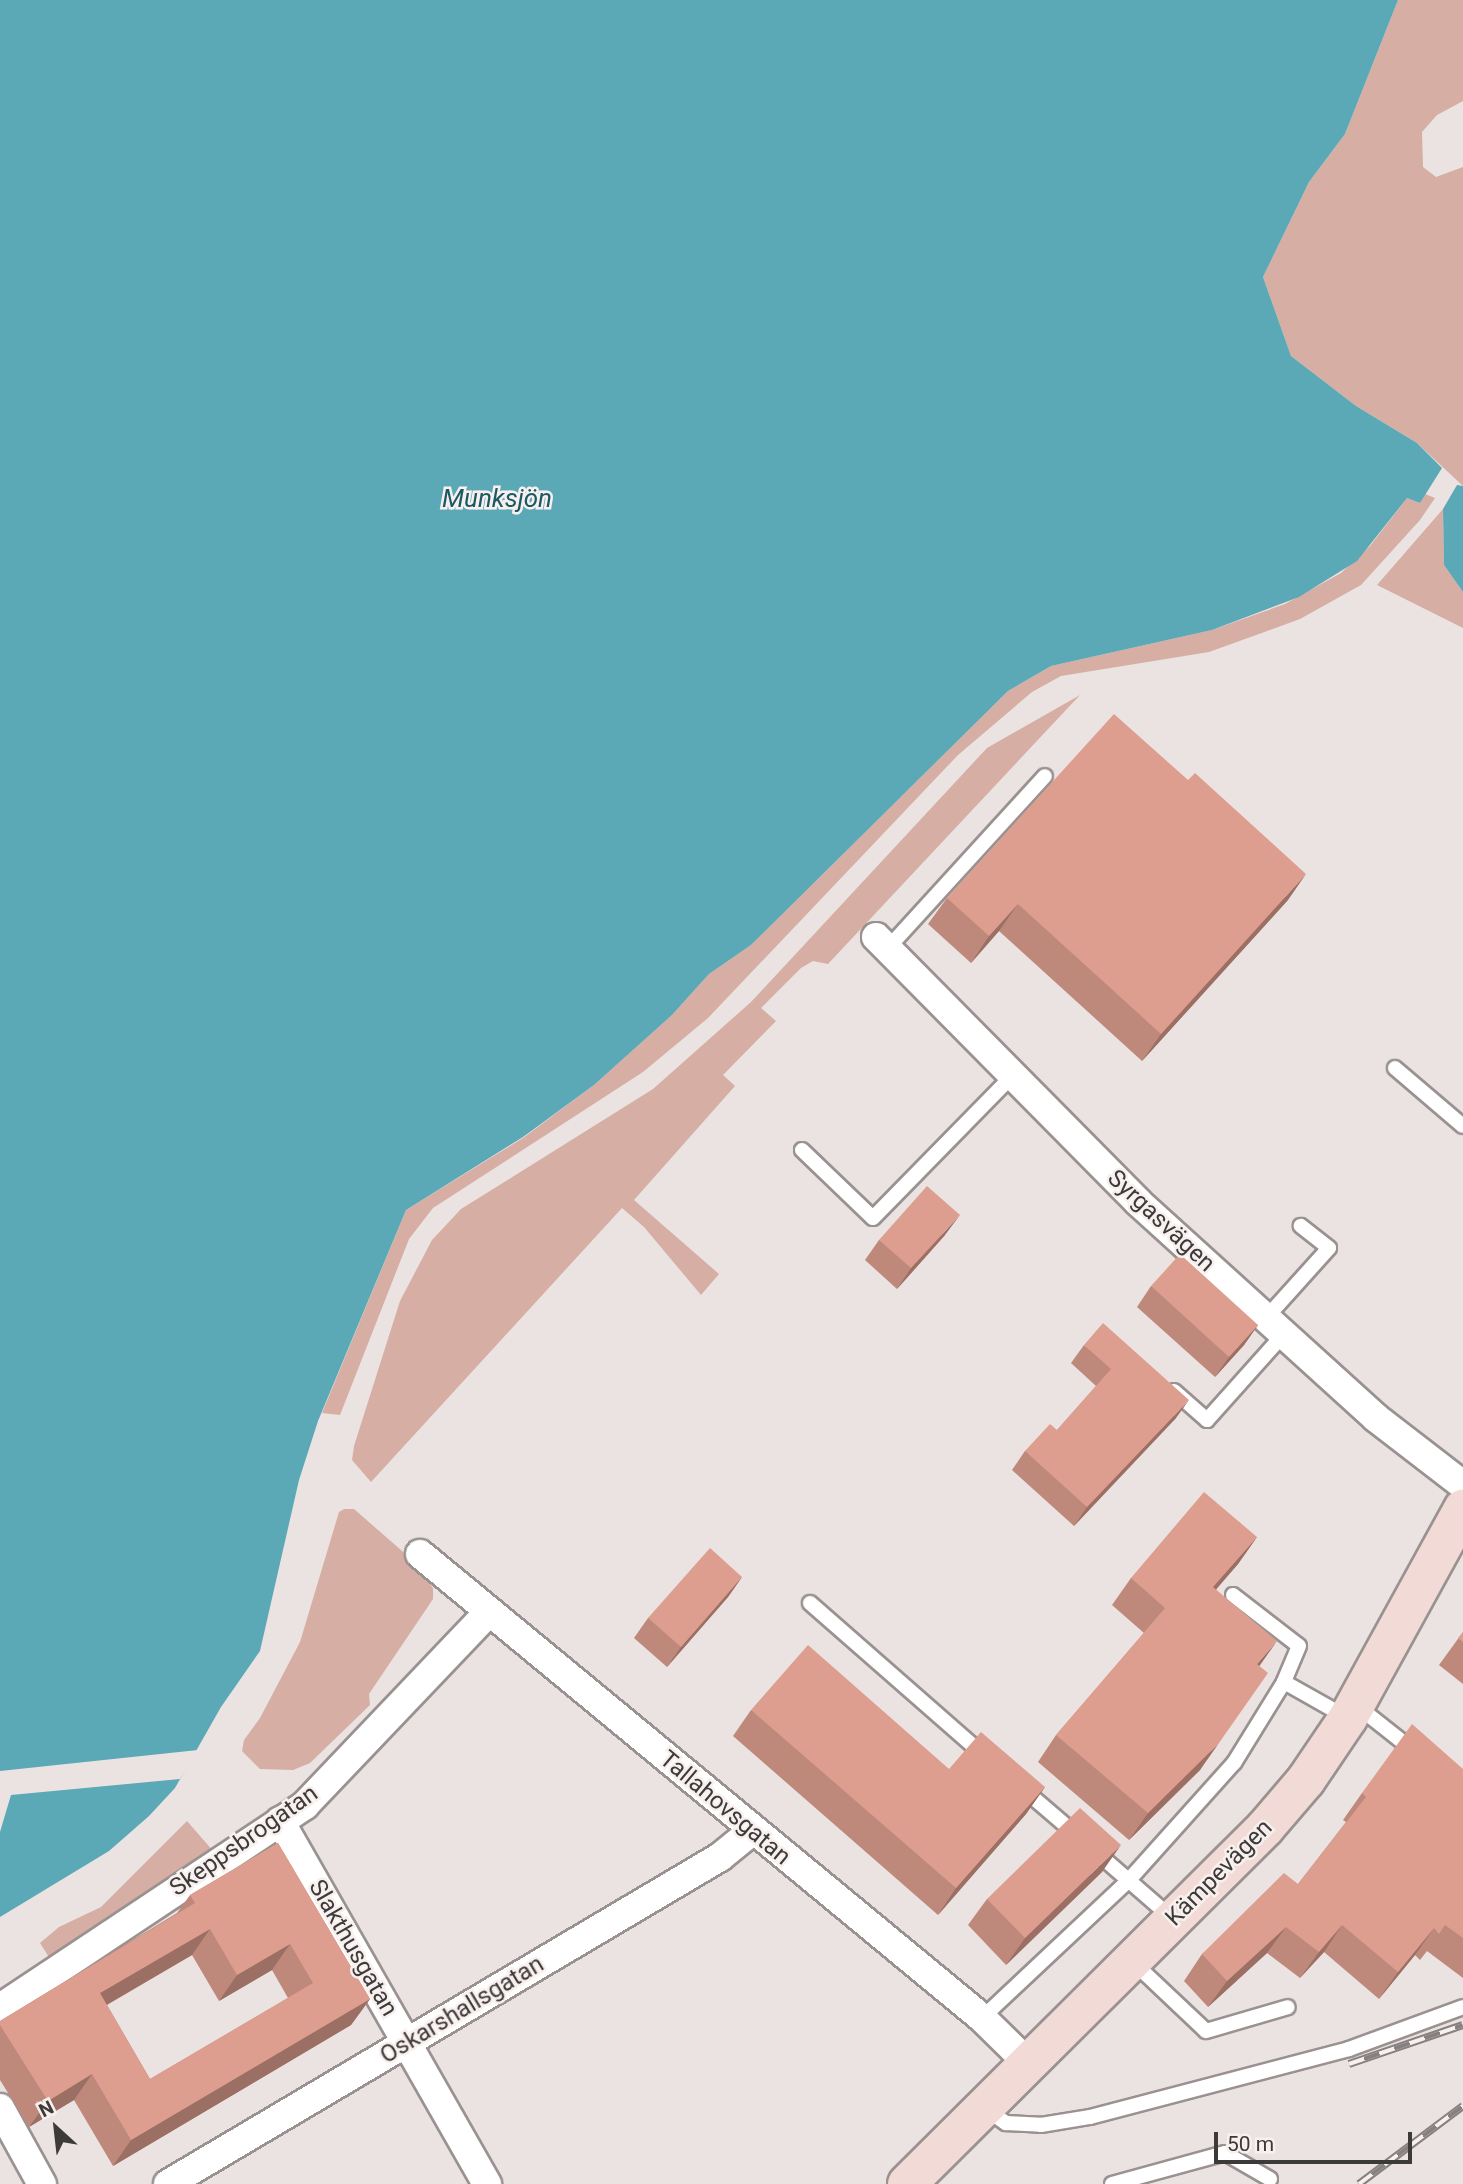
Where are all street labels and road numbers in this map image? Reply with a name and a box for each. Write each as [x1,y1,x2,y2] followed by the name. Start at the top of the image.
[1101,1164,1221,1278] street label: Syrgasvägen
[654,1745,796,1871] street label: Tallahovsgatan
[164,1779,324,1903] street label: Skeppsbrogatan
[1160,1814,1278,1932] street label: Kämpevägen
[302,1875,404,2021] street label: Slakthusgatan
[375,1950,549,2070] street label: Oskarshallsgatan

